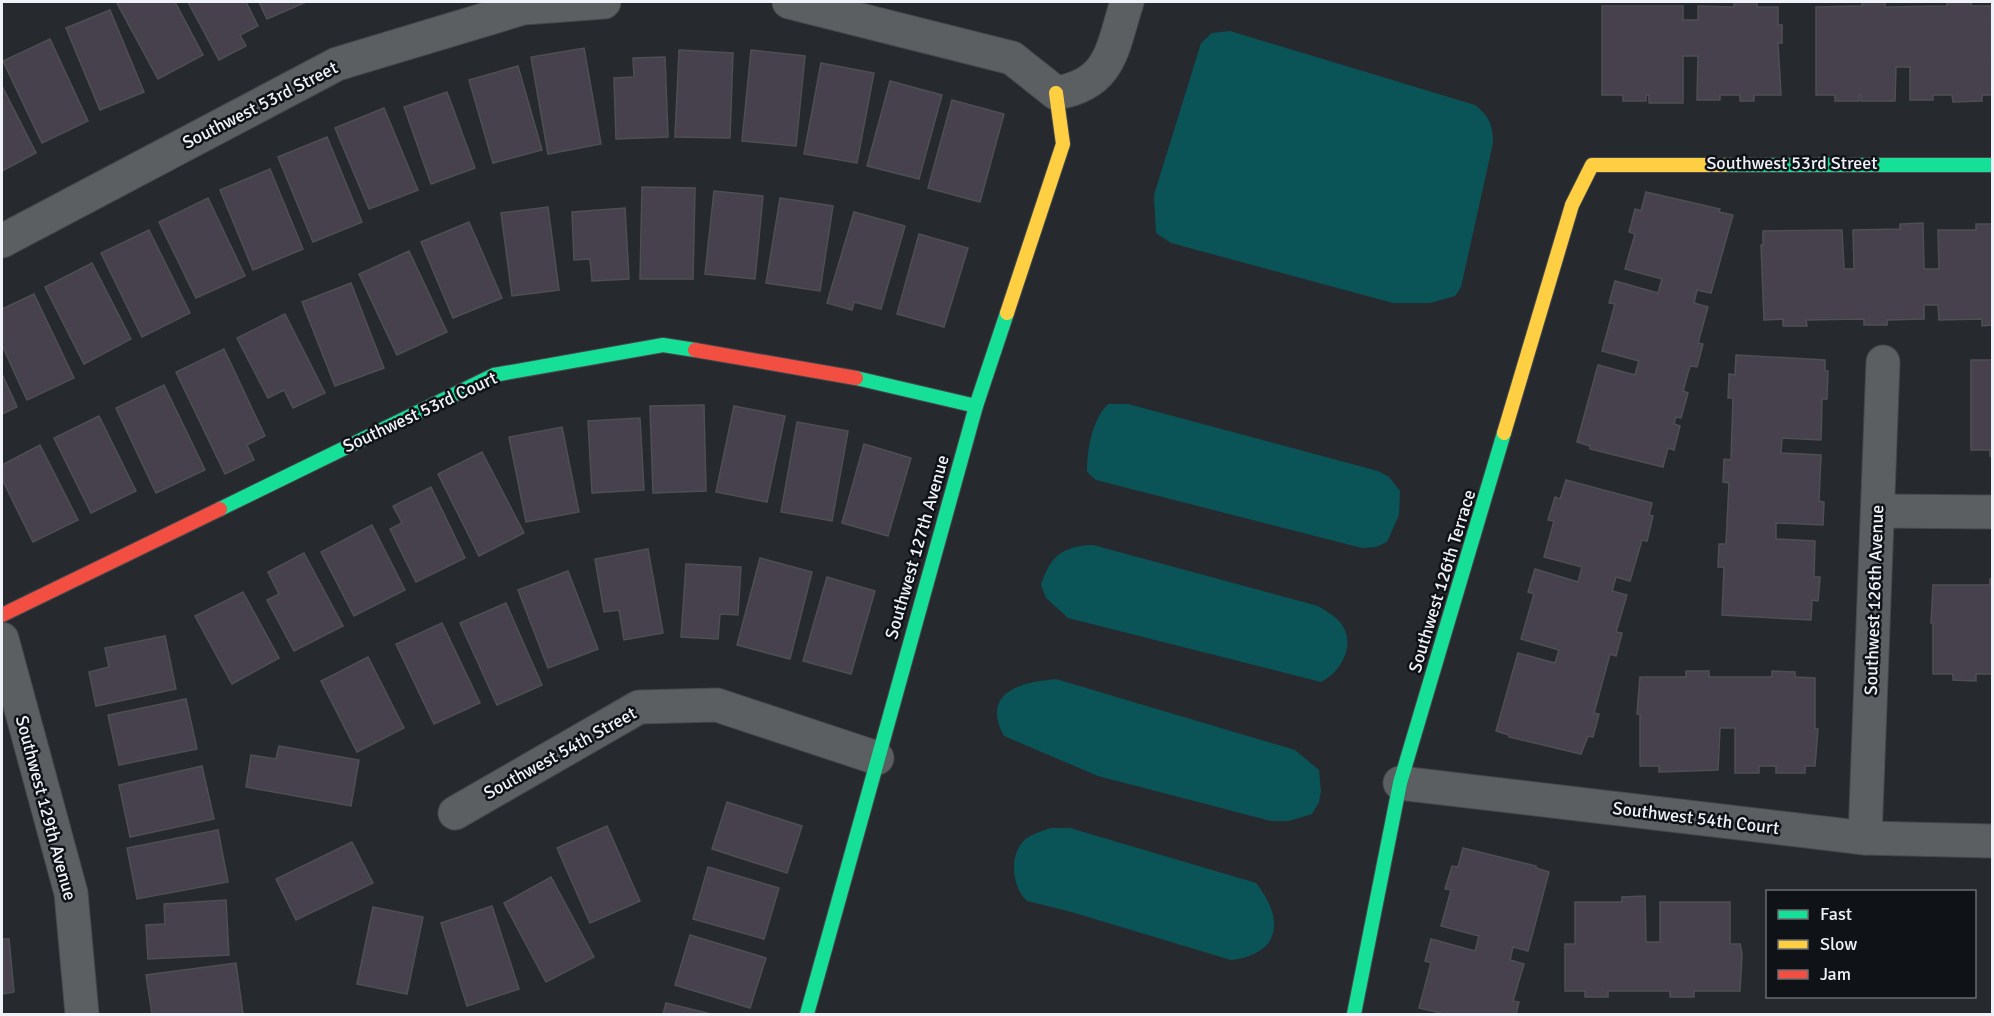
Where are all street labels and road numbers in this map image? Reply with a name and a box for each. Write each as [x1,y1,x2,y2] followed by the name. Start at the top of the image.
[179,56,341,154] street label: Southwest 53rd Street
[1706,152,1878,174] street label: Southwest 53rd Street
[339,367,501,457] street label: Southwest 53rd Court
[880,452,954,642] street label: Southwest 127th Avenue
[1404,487,1480,675] street label: Southwest 126th Terrace
[1860,504,1888,696] street label: Southwest 126th Avenue
[480,702,640,804] street label: Southwest 54th Street
[11,713,81,903] street label: Southwest 129th Avenue
[1611,797,1781,839] street label: Southwest 54th Court

